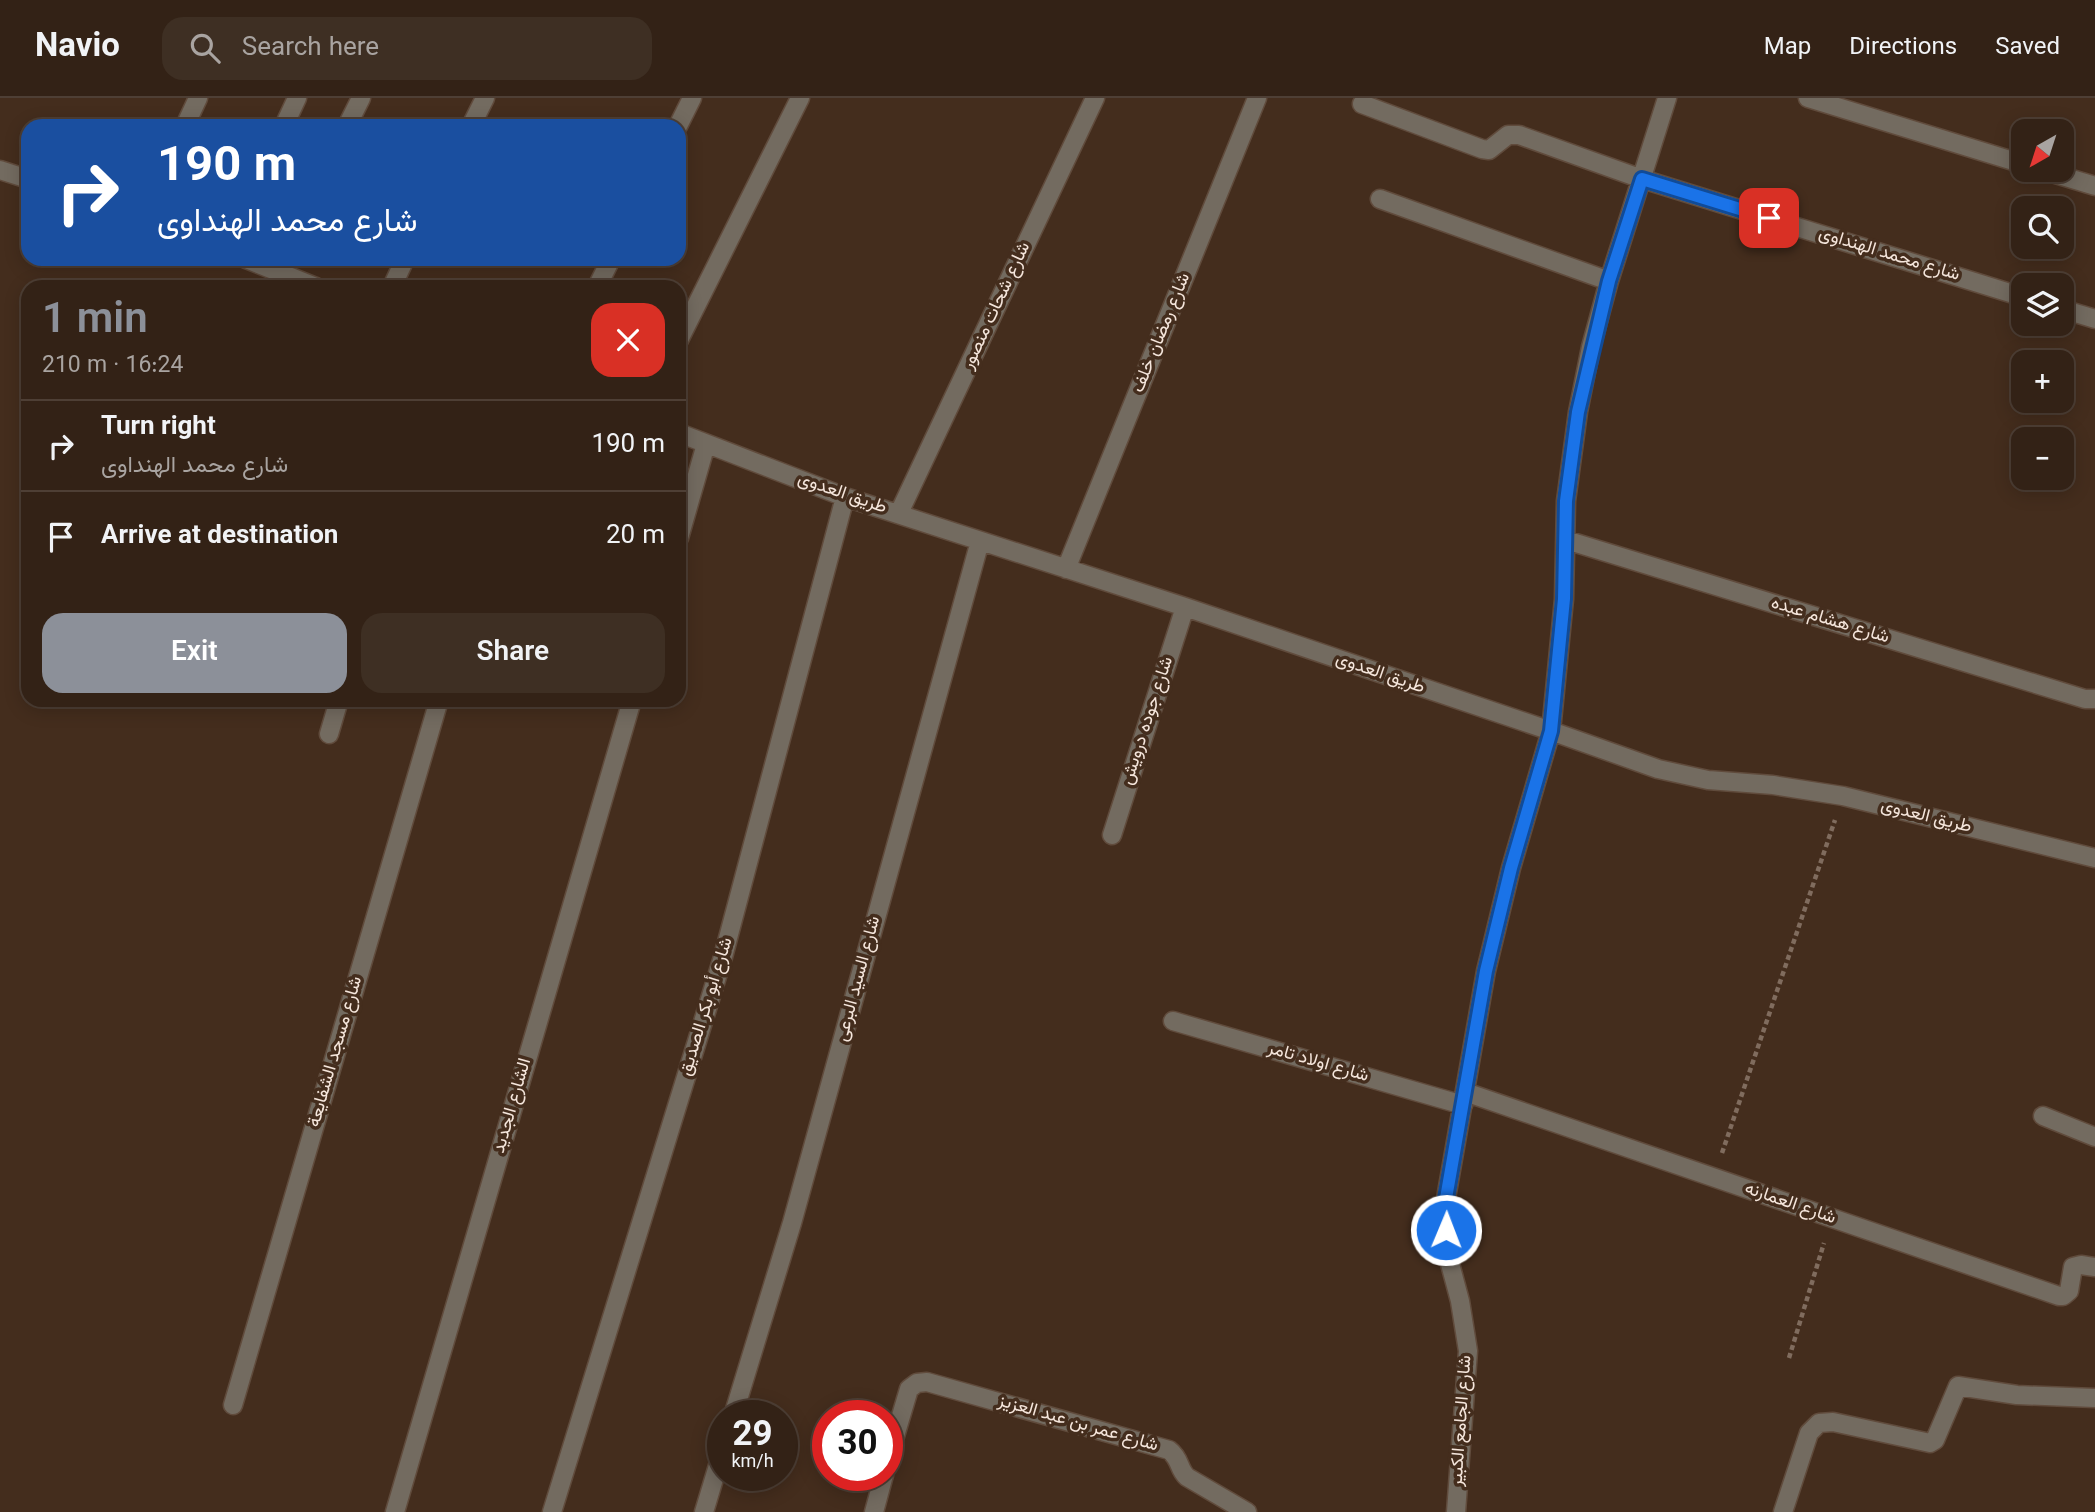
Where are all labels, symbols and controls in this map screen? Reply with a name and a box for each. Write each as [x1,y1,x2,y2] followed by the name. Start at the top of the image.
[162,17,652,80] search box
[35,22,120,74] text: Navio
[242,28,379,69] text: Search here
[186,29,224,67] icon: search
[1764,29,1811,67] text: Map
[1849,29,1957,67] text: Directions
[1995,29,2060,67] text: Saved
[2011,119,2074,182] north arrow
[2011,119,2074,490] map controls
[157,130,296,206] text: 190 m
[42,147,133,238] icon: right
[1739,188,1799,248] pin
[2011,196,2074,259] button: search
[157,198,417,248] text: شارع محمد الهنداوى
[1750,199,1788,237] icon: arrive
[1815,220,1963,290] street label: شارع محمد الهنداوى
[955,238,1039,375] street label: شارع شحات منصور
[1125,269,1199,397] street label: شارع رمضان خلف
[2011,273,2074,336] button: layers
[42,289,148,355] text: 1 min
[591,303,665,377] button: close
[42,348,183,384] text: 210 m · 16:24
[2011,350,2074,413] button: +
[101,407,216,448] text: Turn right
[591,425,665,466] text: 190 m
[42,427,80,465] icon: right
[2011,427,2074,490] button: −
[101,448,288,484] text: شارع محمد الهنداوى
[794,466,890,522] street label: طريق العدوى
[101,516,338,557] text: Arrive at destination
[606,516,665,557] text: 20 m
[42,518,80,556] icon: arrive
[1767,590,1893,652] street label: شارع هشام عبده
[42,613,347,693] button: Exit
[361,613,665,693] button: Share
[1332,646,1428,702] street label: طريق العدوى
[1114,653,1182,789] street label: شارع جوده درويش
[1878,792,1974,842] street label: طريق العدوى
[829,913,889,1045] street label: شارع السيد البرعى
[673,934,741,1080] street label: شارع أبو بكر الصديق
[301,973,371,1131] street label: شارع مسجد الشفايعة
[1263,1035,1372,1091] street label: شارع اولاد تامر
[486,1055,540,1157] street label: الشارع الجديد
[1740,1175,1840,1233] street label: شارع العمارنه
[1409,1193,1483,1267] position arrow
[1443,1354,1481,1489] street label: شارع الجامع الكبير
[994,1387,1161,1460] street label: شارع عمر بن عبد العزيز
[812,1400,903,1491] speed limit sign: 30
[732,1409,773,1464] text: 29
[731,1449,774,1477] text: km/h

